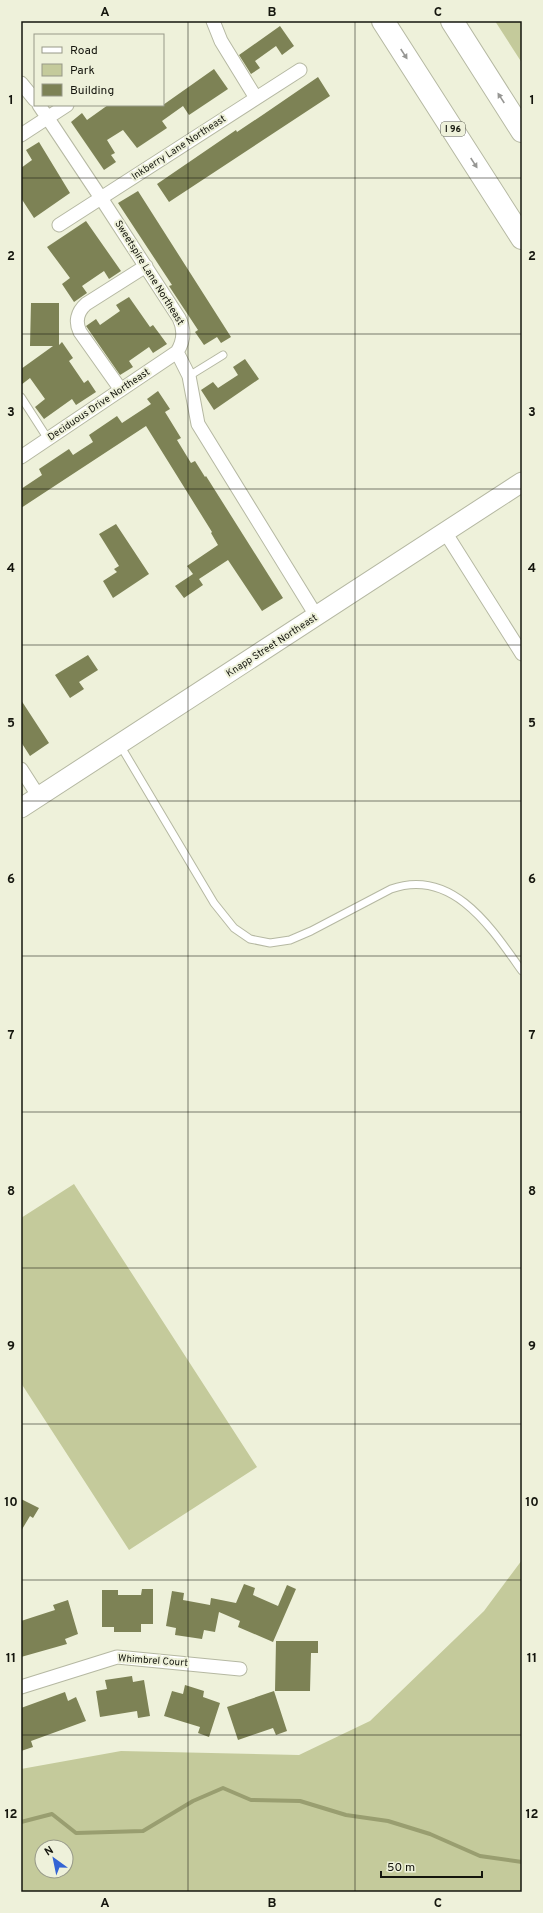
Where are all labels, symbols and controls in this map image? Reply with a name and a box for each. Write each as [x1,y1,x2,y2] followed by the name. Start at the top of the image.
[100,5,110,21] text: A
[268,5,277,21] text: B
[434,5,442,21] text: C
[34,34,164,106] legend
[70,43,98,59] text: Road
[401,48,408,60] one-way arrow
[70,63,95,79] text: Park
[70,83,114,99] text: Building
[8,93,14,109] text: 1
[497,93,505,103] one-way arrow
[529,93,535,109] text: 1
[129,112,229,183] street label: Inkberry Lane Northeast
[441,122,465,136] road number: I 96
[471,158,478,169] one-way arrow
[111,218,187,328] street label: Sweetspire Lane Northeast
[7,249,15,265] text: 2
[528,249,536,265] text: 2
[45,366,153,444] street label: Deciduous Drive Northeast
[7,405,15,421] text: 3
[528,405,536,421] text: 3
[7,561,15,577] text: 4
[528,561,536,577] text: 4
[224,612,320,680] street label: Knapp Street Northeast
[7,716,15,732] text: 5
[528,716,536,732] text: 5
[7,872,15,888] text: 6
[528,872,536,888] text: 6
[8,1028,15,1044] text: 7
[529,1028,536,1044] text: 7
[7,1184,15,1200] text: 8
[528,1184,536,1200] text: 8
[7,1339,15,1355] text: 9
[528,1339,536,1355] text: 9
[4,1495,18,1511] text: 10
[525,1495,539,1511] text: 10
[6,1651,16,1667] text: 11
[527,1651,537,1667] text: 11
[118,1652,189,1670] street label: Whimbrel Court
[4,1807,18,1823] text: 12
[525,1807,539,1823] text: 12
[34,1839,74,1879] north arrow
[42,1843,56,1859] text: N
[381,1853,482,1879] scale bar
[387,1860,415,1876] text: 50 m
[100,1896,110,1912] text: A
[268,1896,277,1912] text: B
[434,1896,442,1912] text: C

